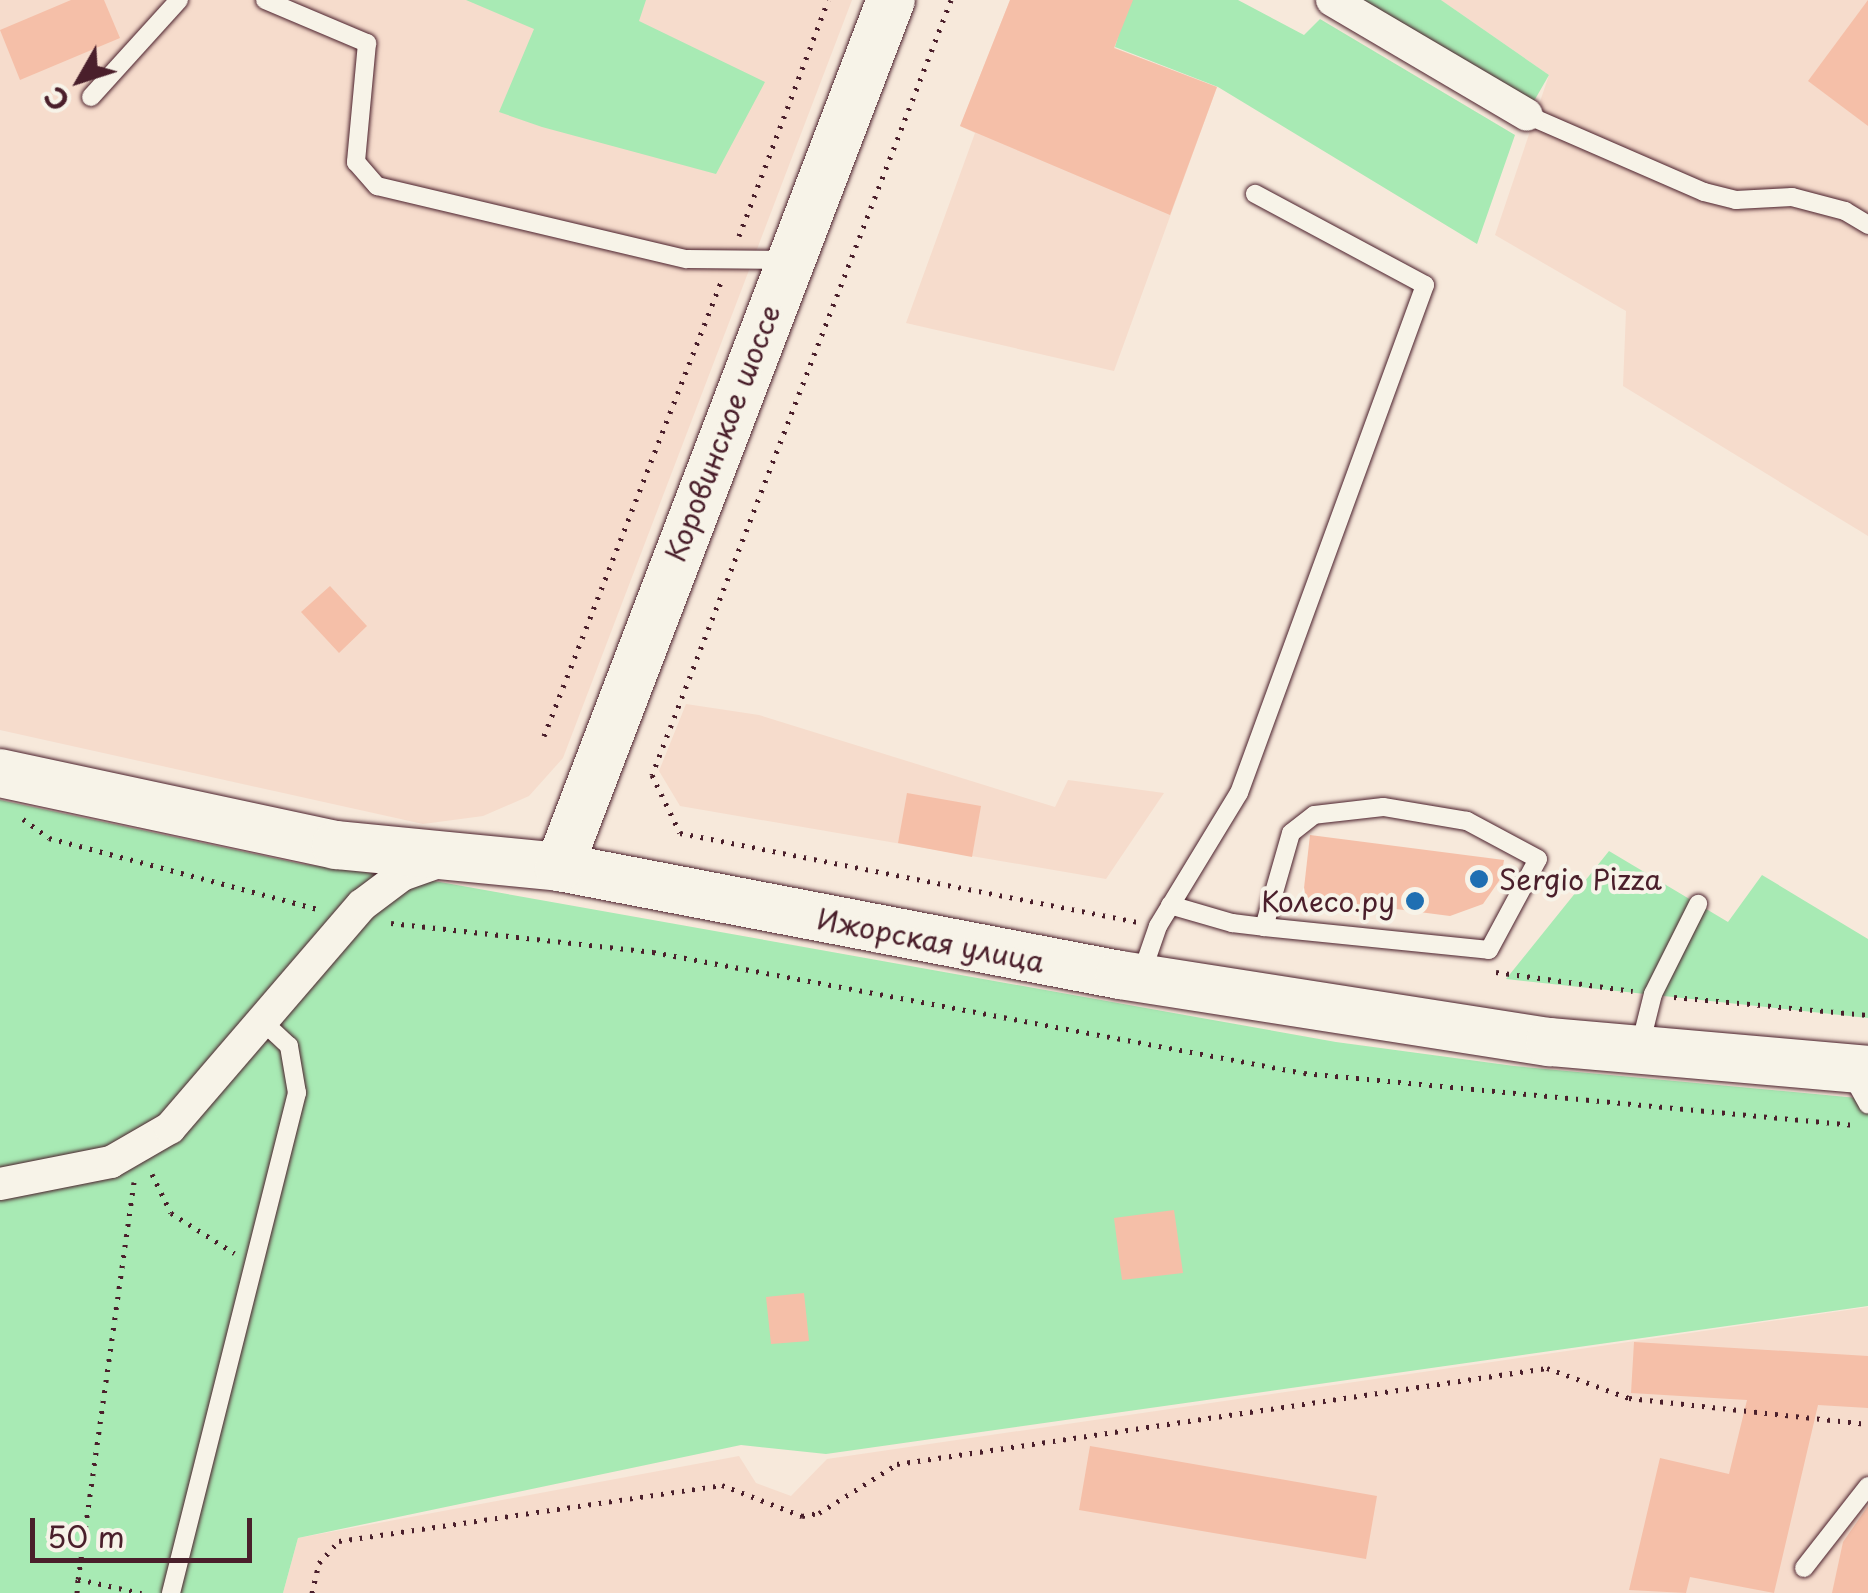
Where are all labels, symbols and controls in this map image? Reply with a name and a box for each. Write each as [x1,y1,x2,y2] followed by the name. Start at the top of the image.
[30,30,130,130] north arrow
[33,77,80,121] text: С
[658,300,786,566] street label: Коровинское шоссе
[1499,862,1662,896] place label: Sergio Pizza
[1468,868,1490,890] marker: Sergio Pizza
[1261,884,1395,918] place label: Колесо.ру
[1404,890,1426,912] marker: Колесо.ру
[814,901,1048,979] street label: Ижорская улица
[35,1498,258,1560] scale bar
[47,1513,125,1558] text: 50 m

